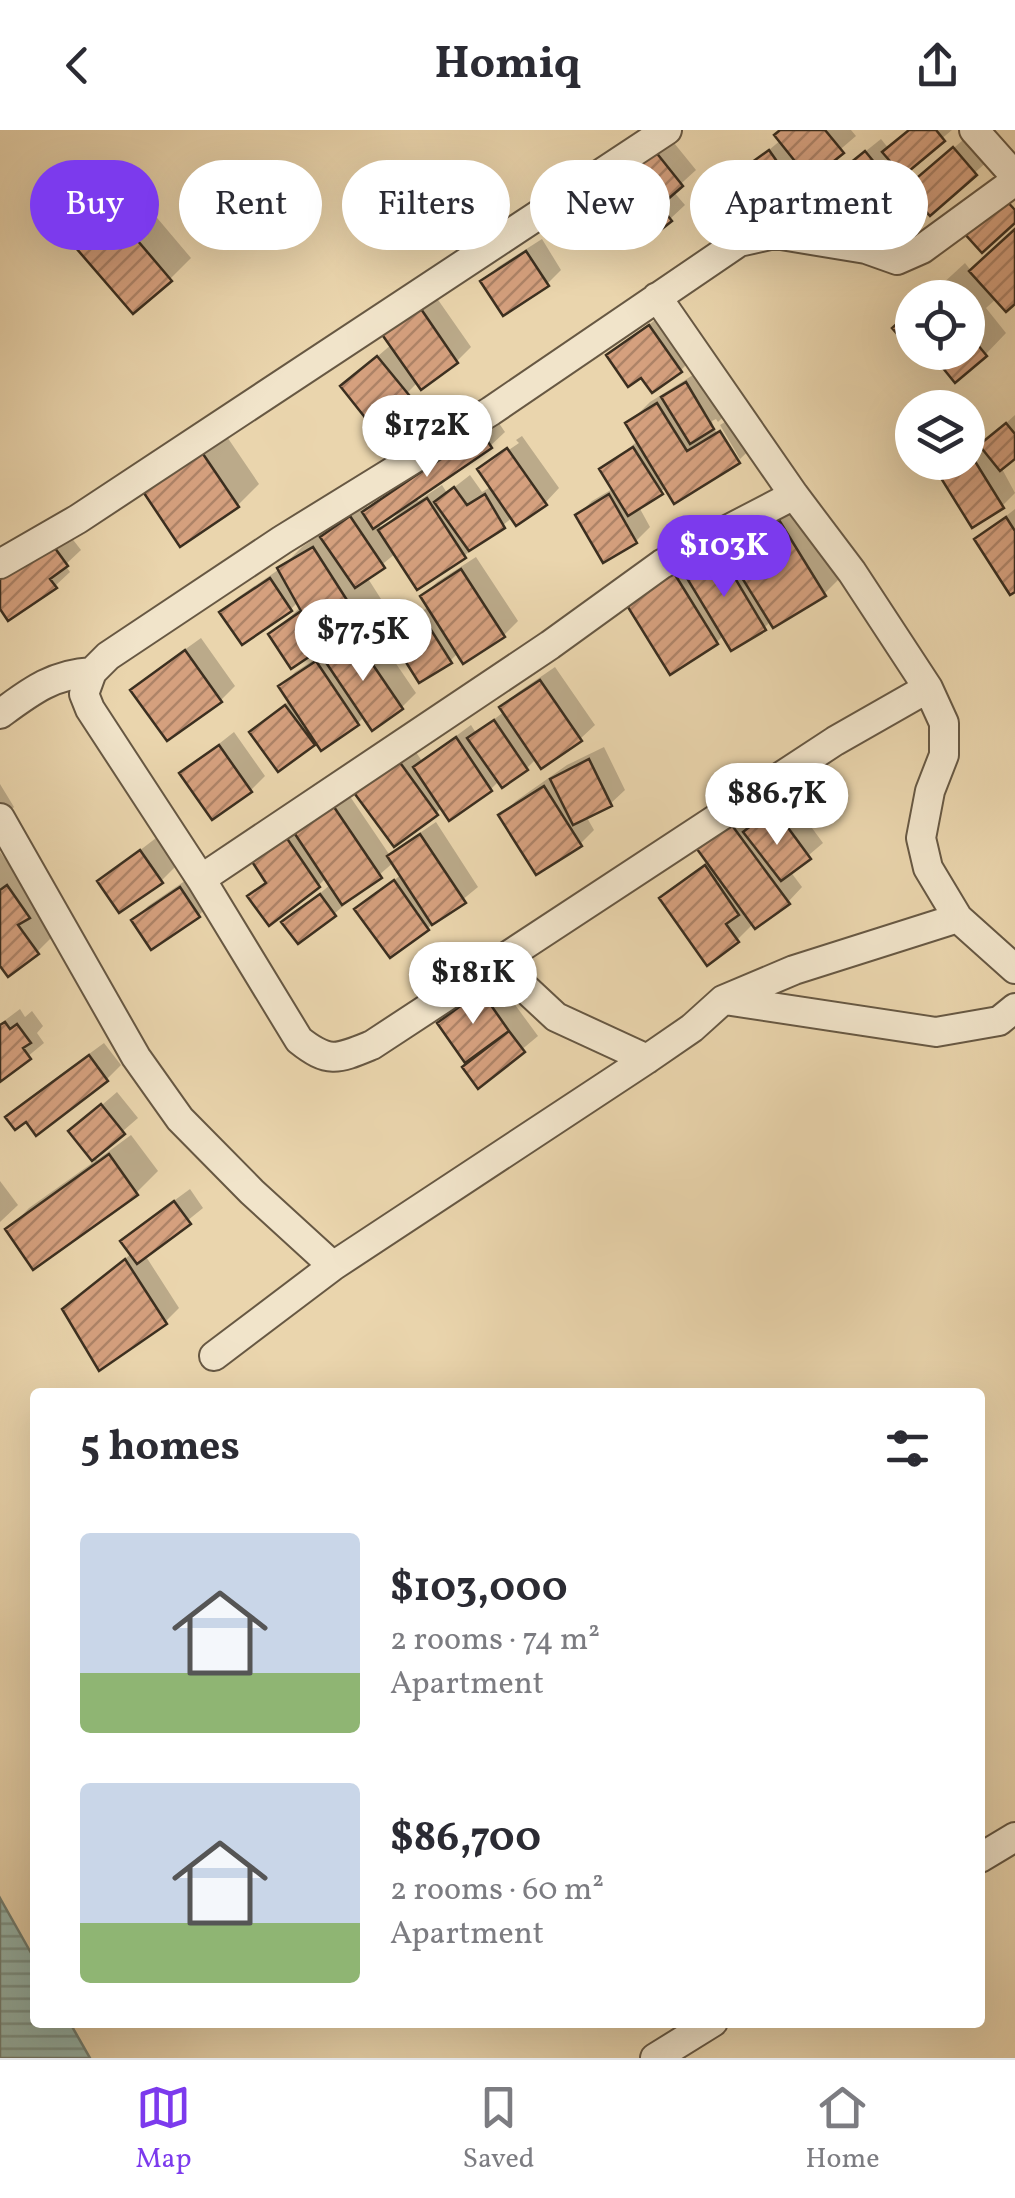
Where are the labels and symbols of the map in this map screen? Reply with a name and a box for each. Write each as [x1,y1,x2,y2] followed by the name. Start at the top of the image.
[357,395,497,480] pin: $172K
[654,515,794,600] pin: $103K
[282,599,444,684] pin: $77.5K
[696,763,858,848] pin: $86.7K
[403,942,543,1027] pin: $181K

